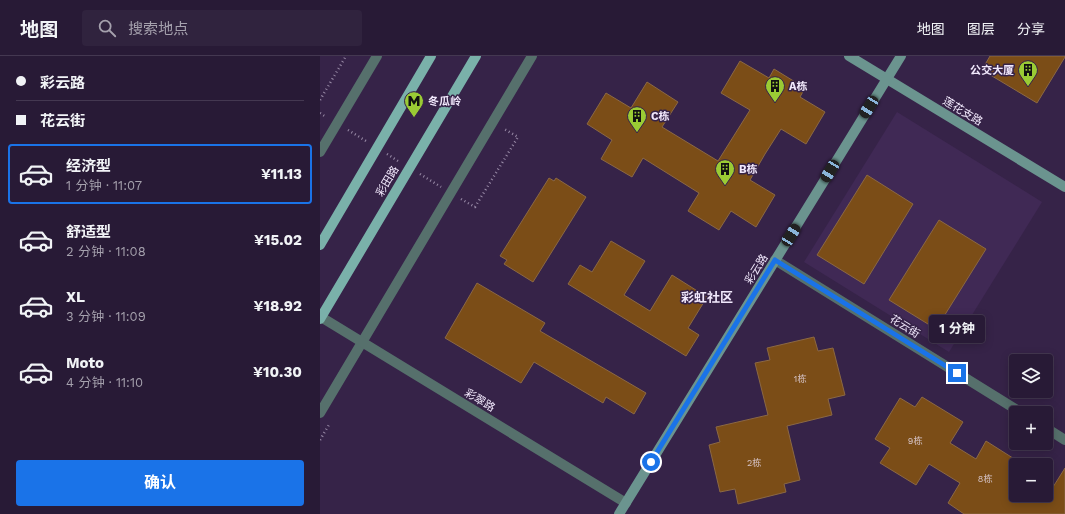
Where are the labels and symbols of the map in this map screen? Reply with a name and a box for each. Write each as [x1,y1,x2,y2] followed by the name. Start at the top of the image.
[1017,59,1039,87] building icon: 公交大厦
[970,64,1014,77] place label: 公交大厦
[764,75,786,103] building icon: A栋
[789,80,807,93] place label: A栋
[403,90,425,118] metro station icon: 冬瓜岭
[858,94,880,120] car
[428,95,462,108] place label: 冬瓜岭
[941,95,985,128] street label: 莲花支路
[626,105,648,133] building icon: C栋
[651,110,670,123] place label: C栋
[714,158,736,186] building icon: B栋
[819,158,841,184] car
[739,163,758,176] place label: B栋
[373,164,401,199] street label: 彩田路
[780,222,802,248] car
[742,252,771,287] street label: 彩云路
[681,290,733,305] district label: 彩虹社区
[887,312,922,341] street label: 花云街
[929,315,985,343] callout: 1 分钟
[948,364,966,382] route end
[794,373,806,384] house number: 1栋
[462,386,497,414] street label: 彩翠路
[908,435,922,446] house number: 9栋
[642,453,660,471] route start
[747,457,761,468] house number: 2栋
[978,473,992,484] house number: 8栋

